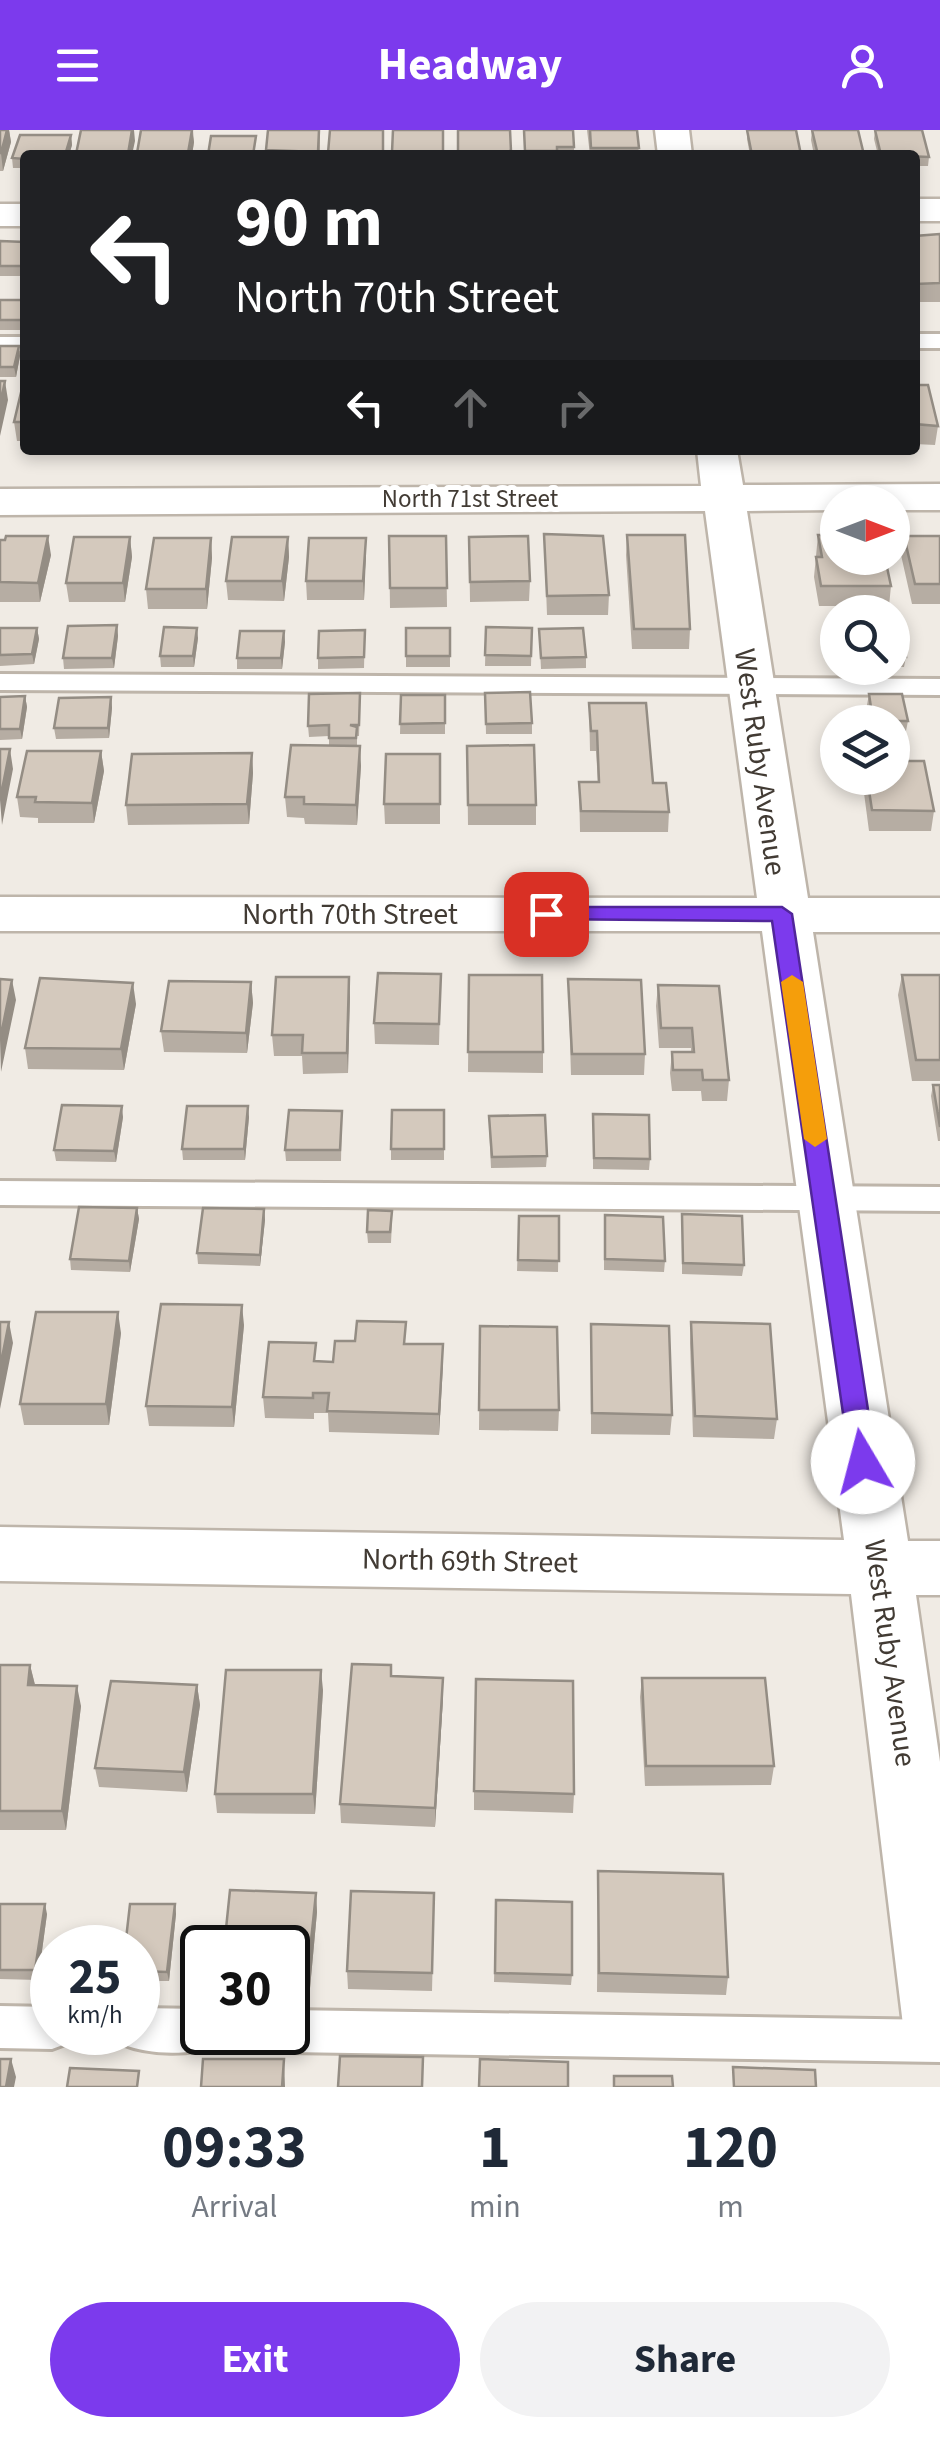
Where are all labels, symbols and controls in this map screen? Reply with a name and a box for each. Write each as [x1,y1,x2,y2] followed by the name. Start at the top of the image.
[378,33,562,97] text: Headway
[50,38,105,93] icon: menu
[835,38,890,93] icon: person
[235,173,383,273] text: 90 m
[70,190,200,320] icon: left
[235,266,559,330] text: North 70th Street
[338,380,393,435] icon: left
[443,380,498,435] icon: ahead
[548,380,603,435] icon: right
[382,481,559,517] street label: North 71st Street
[820,485,910,575] north arrow
[820,485,910,795] map controls
[820,595,910,685] button: search
[723,646,797,878] street label: West Ruby Avenue
[820,705,910,795] button: layers
[504,872,589,957] pin
[519,887,574,942] icon: arrive
[242,893,458,936] street label: North 70th Street
[811,1410,915,1514] position arrow
[853,1537,927,1769] street label: West Ruby Avenue
[362,1538,578,1584] street label: North 69th Street
[180,1925,310,2055] speed limit sign: 30
[69,1942,121,2013] text: 25
[67,1997,123,2033] text: km/h
[162,2106,307,2191] text: 09:33
[479,2106,511,2191] text: 1
[683,2106,778,2191] text: 120
[191,2184,277,2230] text: Arrival
[469,2184,521,2230] text: min
[717,2184,744,2230] text: m
[50,2302,460,2417] button: Exit
[480,2302,890,2417] button: Share

